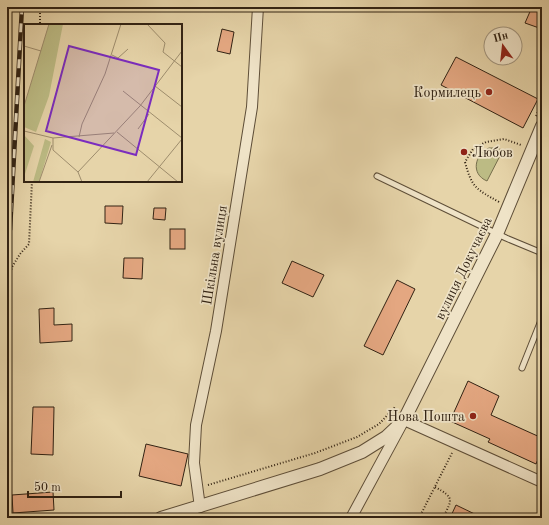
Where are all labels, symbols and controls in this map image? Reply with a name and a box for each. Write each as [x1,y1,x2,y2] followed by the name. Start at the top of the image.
[24,24,182,182] inset map
[483,26,523,66] north arrow
[492,31,510,45] text: Пн
[413,86,481,100] place label: Кормилець
[484,87,494,97] marker: Кормилець
[472,146,513,160] place label: Любов
[459,147,469,157] marker: Любов
[200,204,230,306] street label: Шкільна вулиця
[433,215,495,322] street label: вулиця Докучаєва
[387,410,465,424] place label: Нова Пошта
[468,411,478,421] marker: Нова Пошта
[28,473,121,499] scale bar
[34,481,61,494] text: 50 m

